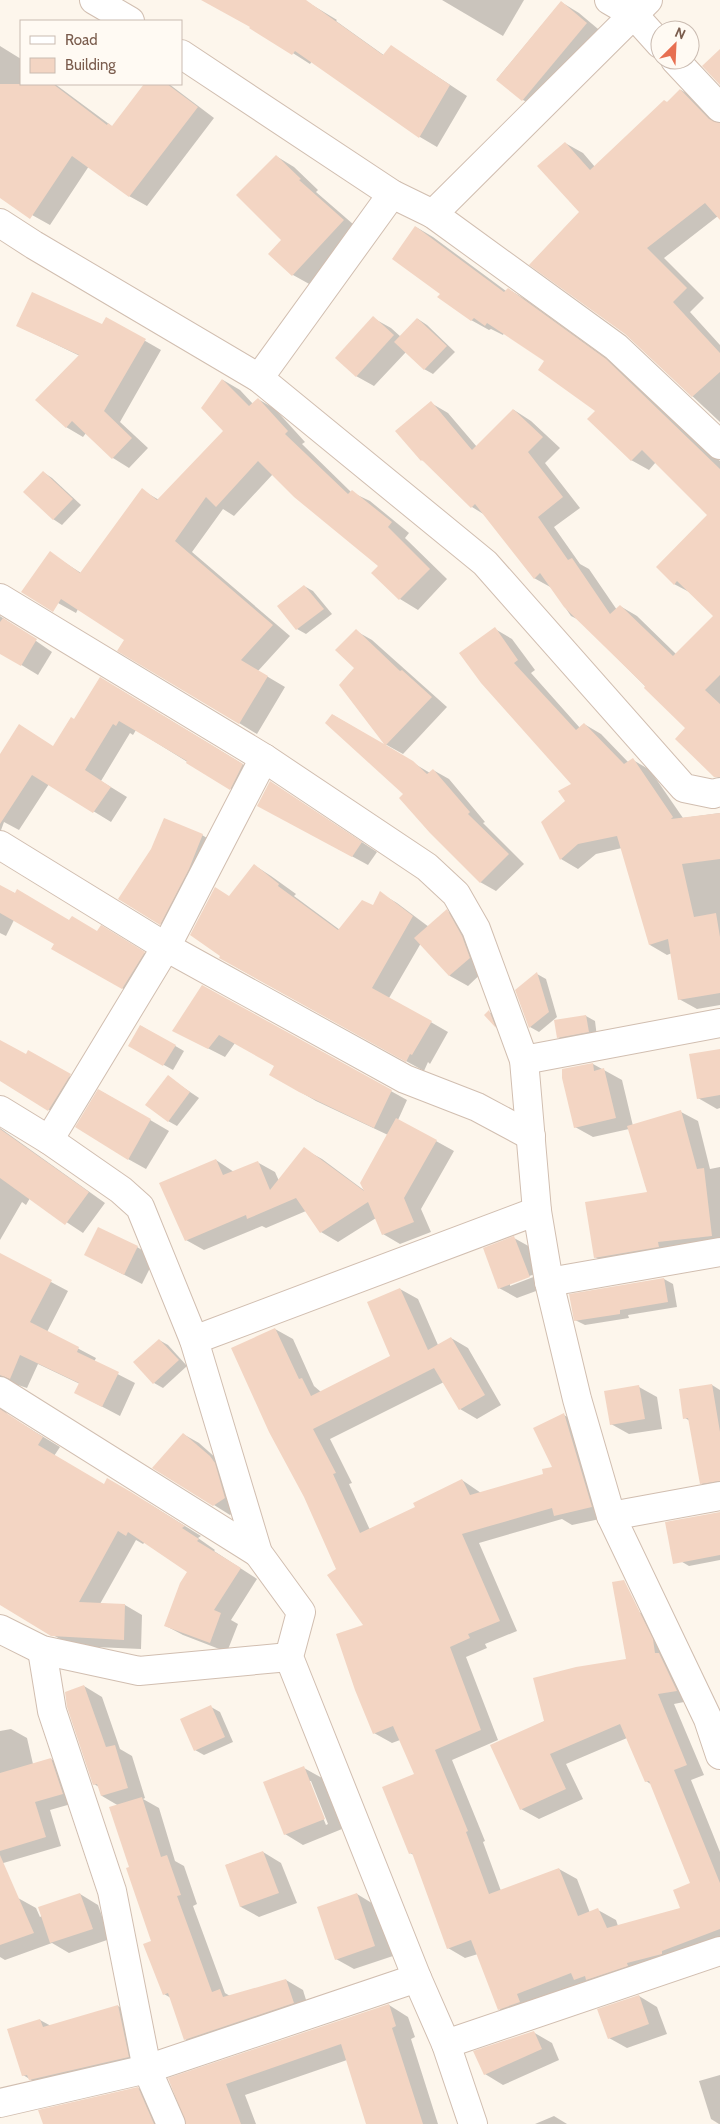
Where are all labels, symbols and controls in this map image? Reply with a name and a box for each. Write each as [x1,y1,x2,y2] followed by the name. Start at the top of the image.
[20,20,182,85] legend
[650,20,700,70] north arrow
[672,23,688,43] text: N
[65,31,98,49] text: Road
[65,56,116,74] text: Building

